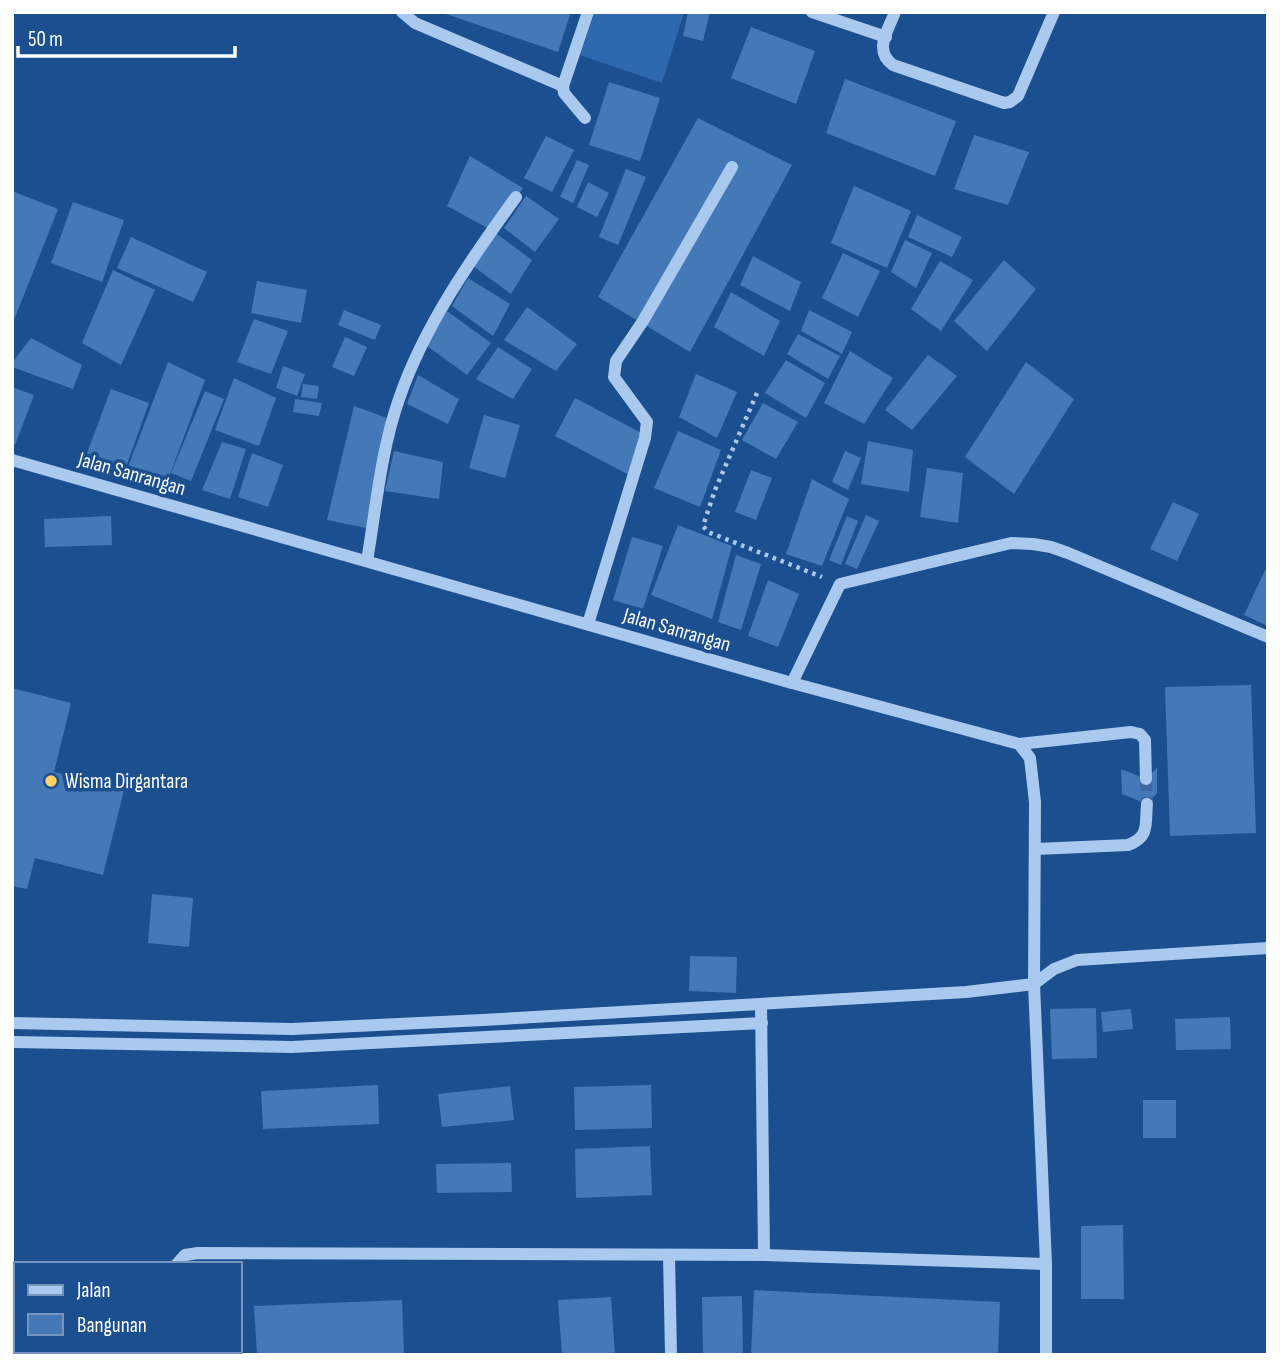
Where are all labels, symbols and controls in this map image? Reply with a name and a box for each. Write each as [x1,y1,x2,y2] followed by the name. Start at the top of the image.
[18,14,234,58] scale bar
[28,27,63,52] text: 50 m
[74,446,189,501] street label: Jalan Sanrangan
[619,602,734,657] street label: Jalan Sanrangan
[65,769,188,794] place label: Wisma Dirgantara
[43,773,59,789] marker: Wisma Dirgantara
[14,1262,242,1353] legend
[76,1278,110,1303] text: Jalan
[77,1313,147,1338] text: Bangunan

